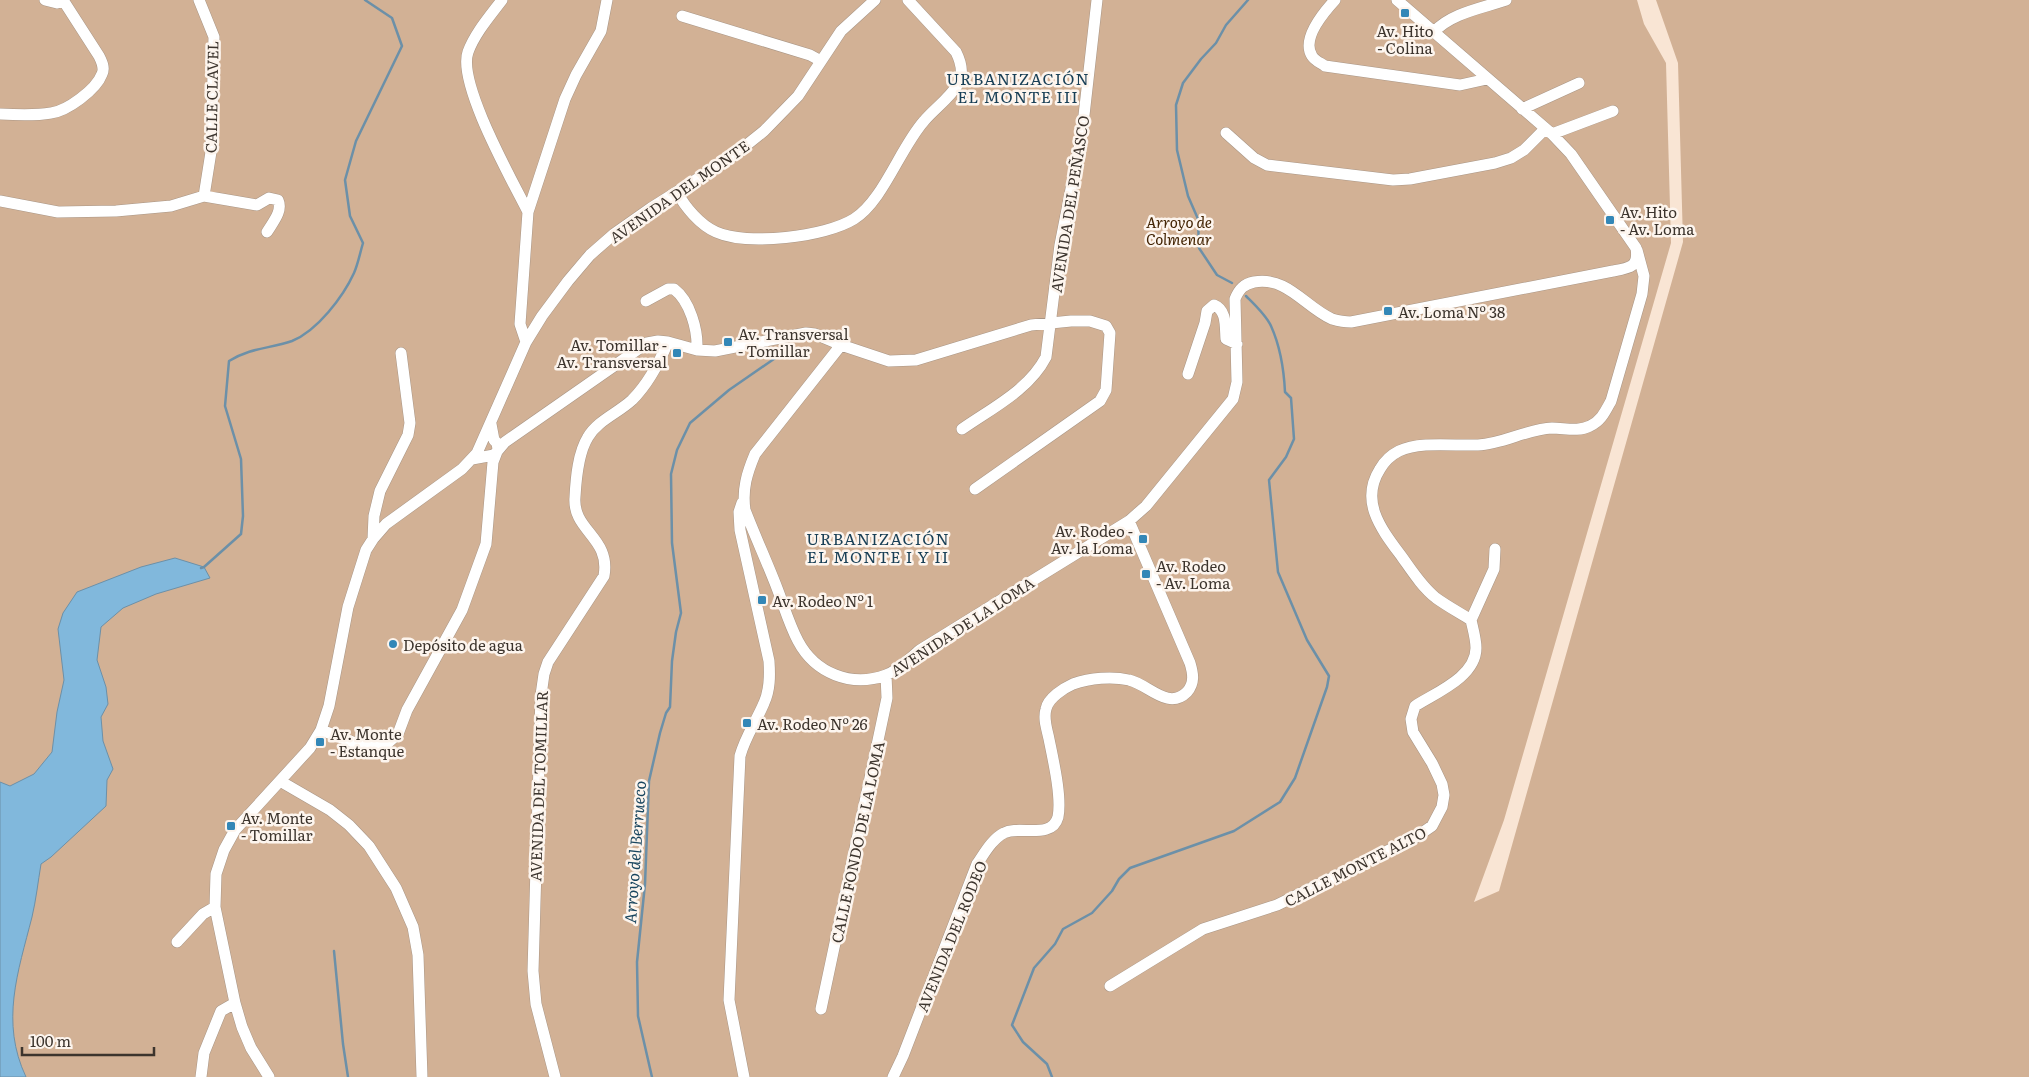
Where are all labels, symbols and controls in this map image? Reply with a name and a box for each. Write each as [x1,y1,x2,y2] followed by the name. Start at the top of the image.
[1399,7,1411,19] marker: Av. Hito - Colina
[1376,19,1434,59] place label: Av. Hito - Colina
[199,41,223,153] street label: CALLE CLAVEL
[946,66,1090,108] district label: URBANIZACIÓN EL MONTE III
[1044,114,1094,294] street label: AVENIDA DEL PEÑASCO
[604,134,754,248] street label: AVENIDA DEL MONTE
[1620,200,1695,240] place label: Av. Hito - Av. Loma
[1146,210,1212,250] park label: Arroyo de Colmenar
[1604,214,1616,226] marker: Av. Hito - Av. Loma
[1398,300,1505,323] place label: Av. Loma Nº 38
[1382,305,1394,317] marker: Av. Loma Nº 38
[738,322,848,362] place label: Av. Transversal - Tomillar
[557,333,667,373] place label: Av. Tomillar - Av. Transversal
[722,336,734,348] marker: Av. Transversal - Tomillar
[671,347,683,359] marker: Av. Tomillar - Av. Transversal
[1051,519,1134,559] place label: Av. Rodeo - Av. la Loma
[806,526,950,568] district label: URBANIZACIÓN EL MONTE I Y II
[1137,533,1149,545] marker: Av. Rodeo - Av. la Loma
[1156,554,1231,594] place label: Av. Rodeo - Av. Loma
[1140,568,1152,580] marker: Av. Rodeo - Av. Loma
[885,571,1039,681] street label: AVENIDA DE LA LOMA
[772,589,873,612] place label: Av. Rodeo Nº 1
[756,594,768,606] marker: Av. Rodeo Nº 1
[403,633,524,656] place label: Depósito de agua
[387,638,399,650] marker: Depósito de agua
[523,690,553,882] street label: AVENIDA DEL TOMILLAR
[757,712,868,735] place label: Av. Rodeo Nº 26
[741,717,753,729] marker: Av. Rodeo Nº 26
[330,722,405,762] place label: Av. Monte - Estanque
[314,736,326,748] marker: Av. Monte - Estanque
[824,739,890,945] street label: CALLE FONDO DE LA LOMA
[617,780,651,924] water label: Arroyo del Berrueco
[241,806,313,846] place label: Av. Monte - Tomillar
[225,820,237,832] marker: Av. Monte - Tomillar
[1280,820,1430,912] street label: CALLE MONTE ALTO
[910,857,992,1015] street label: AVENIDA DEL RODEO
[22,1024,155,1056] scale bar
[30,1029,71,1052] text: 100 m

